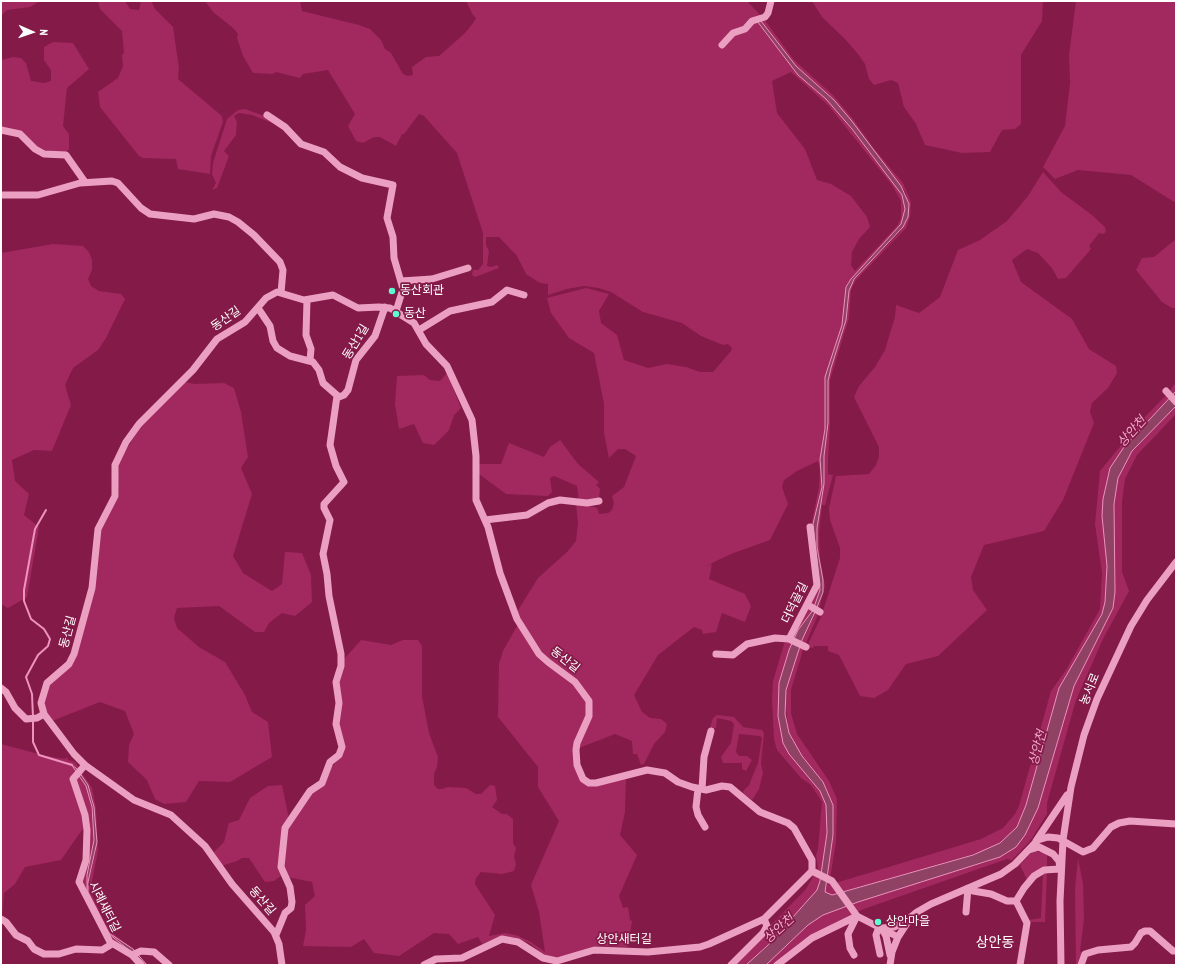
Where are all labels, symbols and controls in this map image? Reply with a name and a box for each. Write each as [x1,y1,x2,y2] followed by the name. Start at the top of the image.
[12,12,52,52] north arrow
[37,29,51,36] text: N
[400,284,444,298] place label: 동산회관
[387,286,397,296] marker: 동산회관
[208,304,244,334] street label: 동산길
[404,307,426,321] place label: 동산
[391,309,401,319] marker: 동산
[340,322,372,362] street label: 동산1길
[1114,413,1150,451] water label: 상안천
[779,580,811,626] street label: 더덕골길
[57,614,79,650] street label: 동산길
[548,644,582,676] street label: 동산길
[1077,671,1103,707] street label: 농서로
[1026,729,1050,767] water label: 상안천
[85,879,123,935] street label: 시례새터길
[246,884,278,918] street label: 동산길
[760,911,798,947] water label: 상안천
[886,915,930,929] place label: 상안마을
[873,917,883,927] marker: 상안마을
[596,933,652,947] street label: 상안새터길
[976,935,1014,951] district label: 상안동

